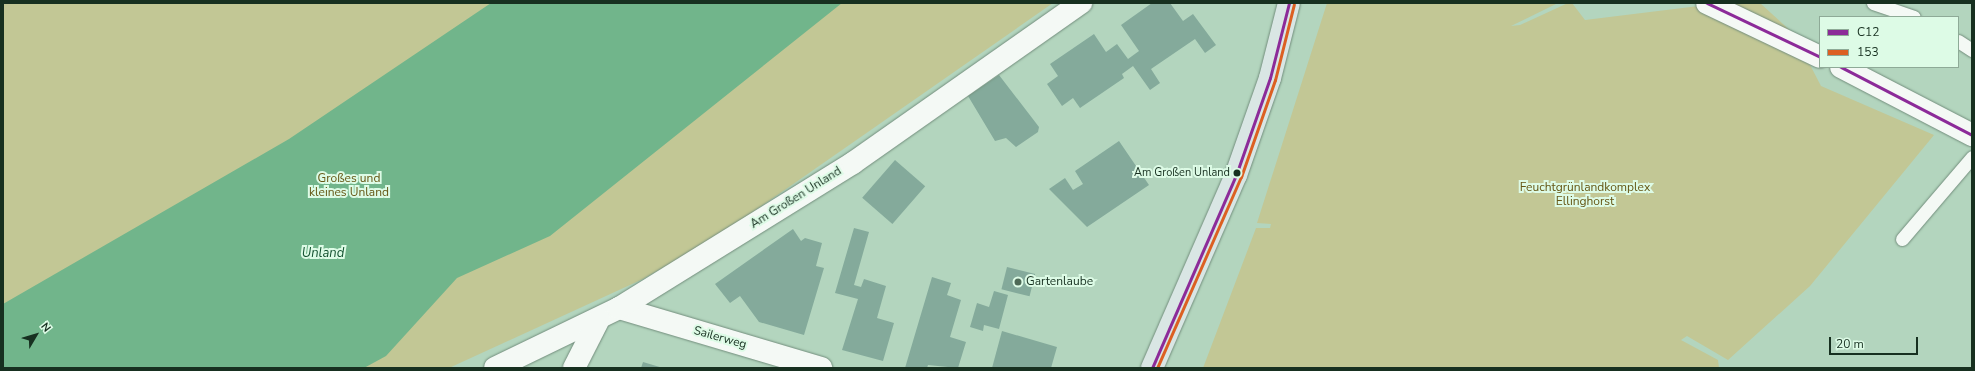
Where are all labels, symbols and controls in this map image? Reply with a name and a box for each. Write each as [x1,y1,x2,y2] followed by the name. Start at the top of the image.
[1819,16,1959,68] legend
[1857,24,1879,40] text: C12
[1857,44,1879,60] text: 153
[748,164,844,232] street label: Am Großen Unland
[1134,166,1230,180] place label: Am Großen Unland
[1232,168,1242,178] marker: Am Großen Unland
[309,172,389,200] park label: Großes und kleines Unland
[1520,181,1650,209] park label: Feuchtgrünlandkomplex Ellinghorst
[302,245,344,261] water label: Unland
[1026,275,1093,289] place label: Gartenlaube
[1013,277,1023,287] marker: Gartenlaube
[16,315,56,355] north arrow
[37,319,54,335] text: N
[692,324,748,352] street label: Sailerweg
[1831,329,1920,355] scale bar
[1836,336,1864,352] text: 20 m

